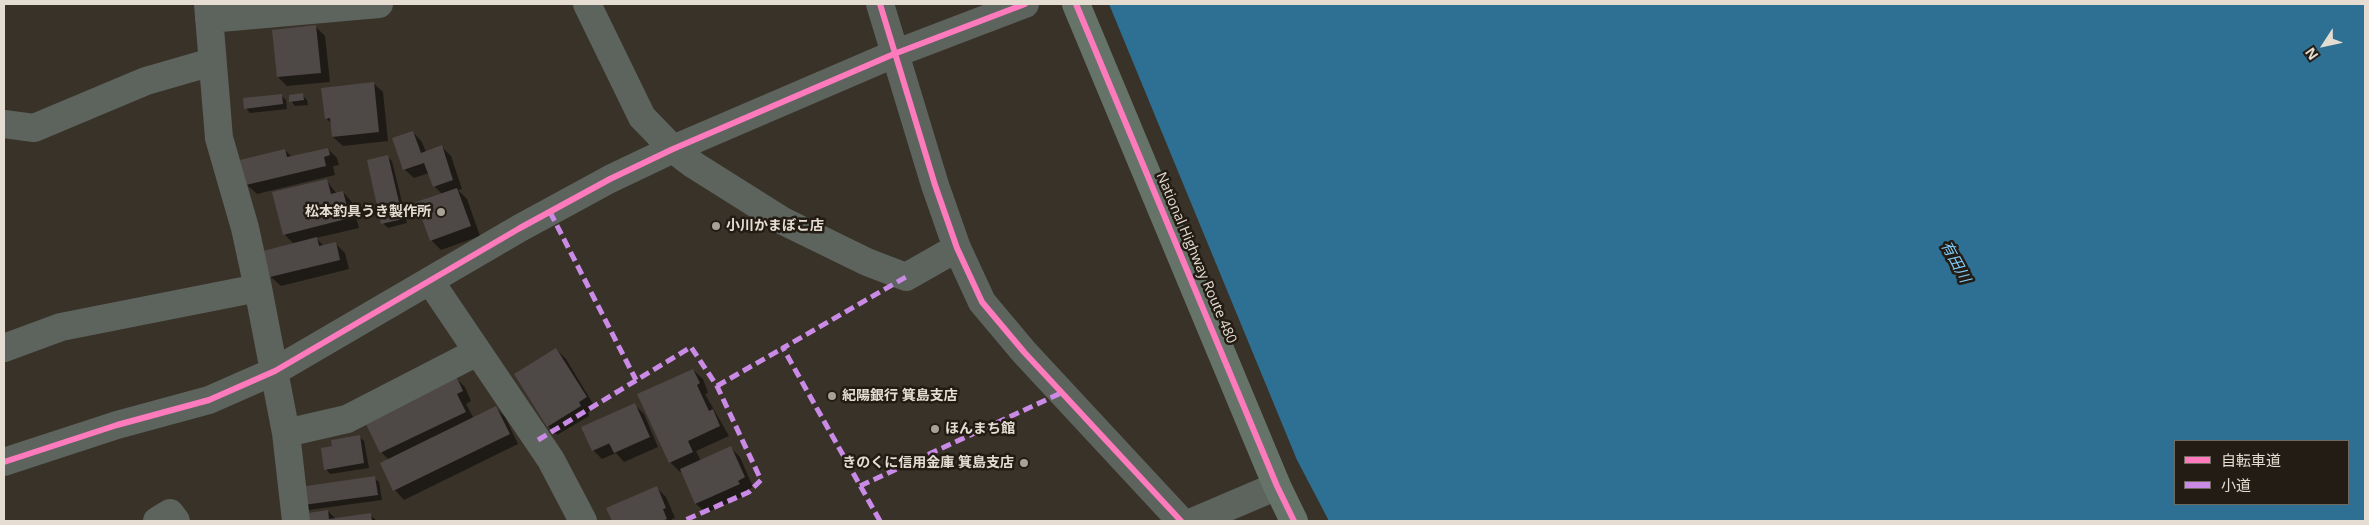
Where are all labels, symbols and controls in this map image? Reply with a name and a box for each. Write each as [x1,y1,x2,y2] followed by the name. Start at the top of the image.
[2299,20,2349,70] north arrow
[2300,44,2322,64] text: N
[1152,170,1240,346] street label: National Highway Route 480
[305,204,431,220] place label: 松本釣具うき製作所
[435,206,447,218] marker: 松本釣具うき製作所
[726,218,824,234] place label: 小川かまぼこ店
[710,220,722,232] marker: 小川かまぼこ店
[1936,238,1974,286] water label: 有田川
[842,388,958,404] place label: 紀陽銀行 箕島支店
[826,390,838,402] marker: 紀陽銀行 箕島支店
[945,421,1015,437] place label: ほんまち館
[929,423,941,435] marker: ほんまち館
[2174,440,2349,505] legend
[2221,450,2281,470] text: 自転車道
[842,455,1014,471] place label: きのくに信用金庫 箕島支店
[1018,457,1030,469] marker: きのくに信用金庫 箕島支店
[2221,475,2251,495] text: 小道

